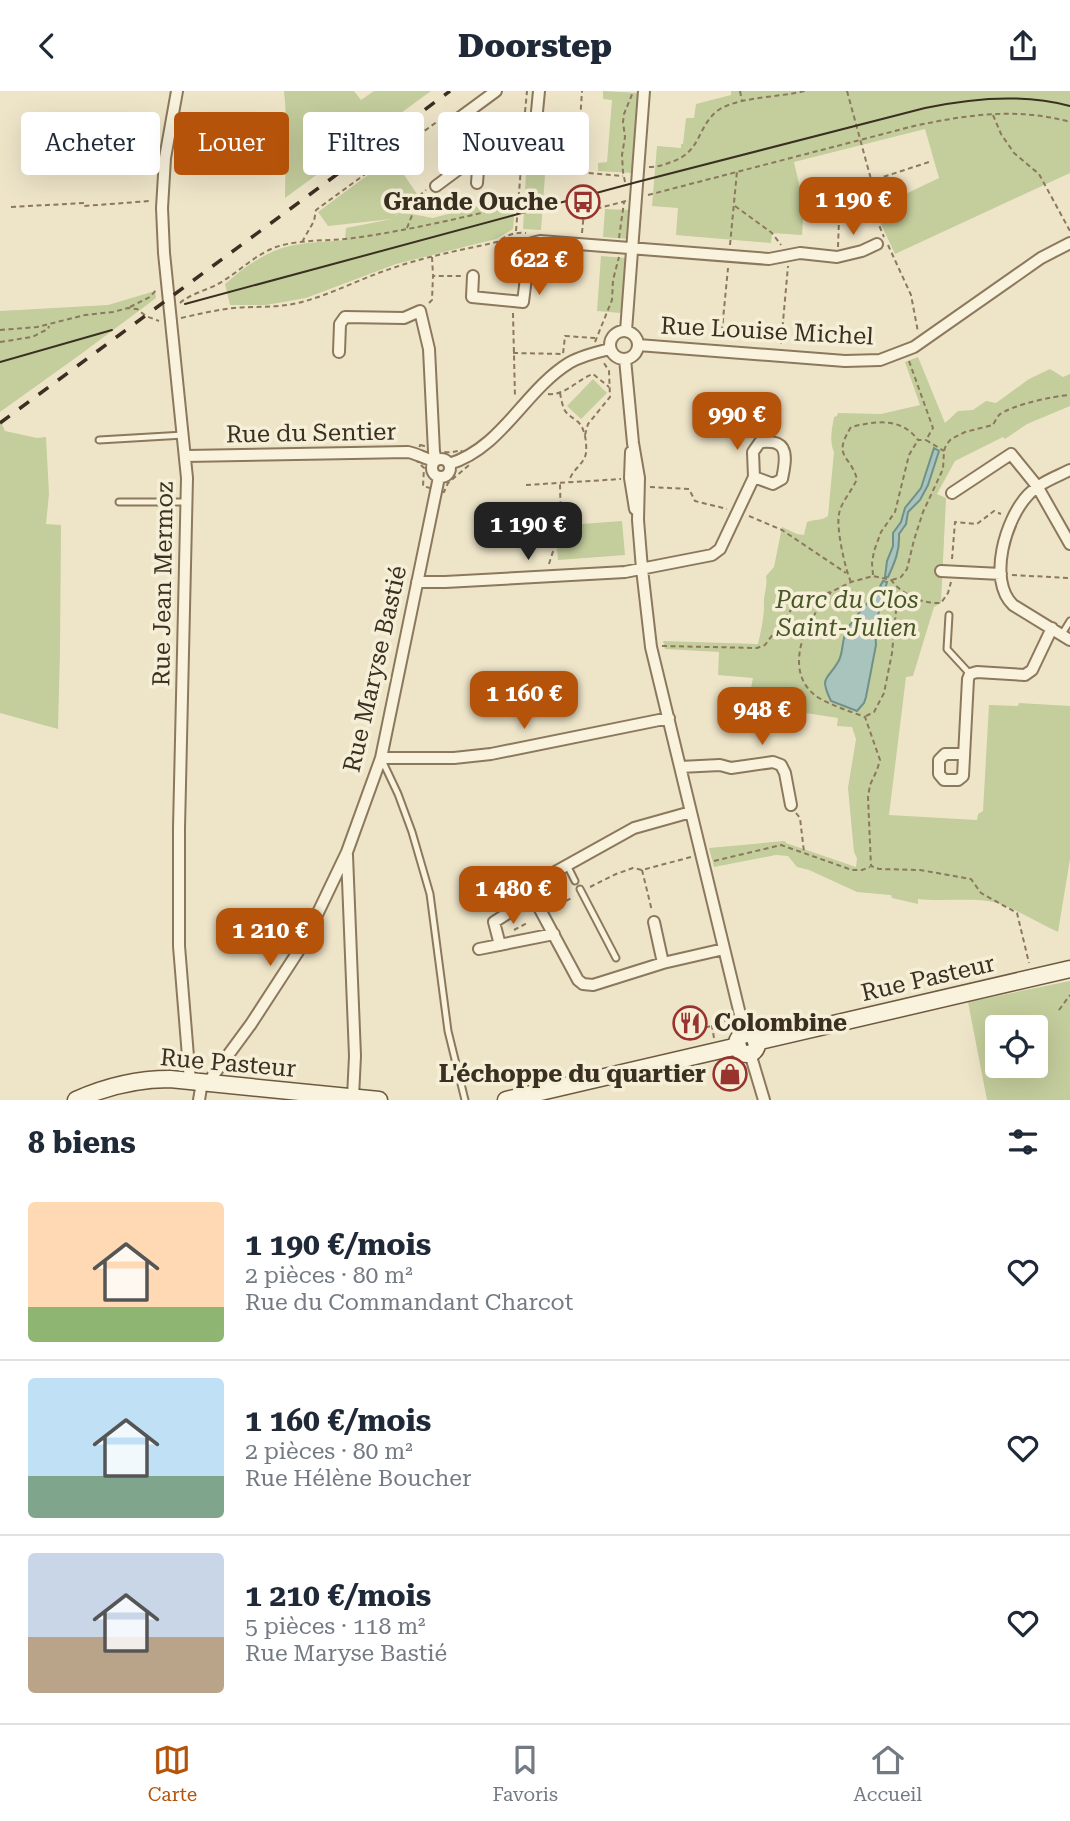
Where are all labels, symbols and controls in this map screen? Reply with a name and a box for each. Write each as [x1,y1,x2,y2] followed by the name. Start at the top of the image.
[28,27,66,65] icon: back
[458,27,612,65] text: Doorstep
[1004,27,1042,65] icon: share
[21,112,160,175] chip: Acheter
[174,112,289,175] chip: Louer
[303,112,424,175] chip: Filtres
[438,112,589,175] chip: Nouveau
[788,177,918,237] pin: 1 190 €
[564,183,602,221] bus stop icon: Grande Ouche
[815,186,891,213] text: 1 190 €
[383,188,558,216] place label: Grande Ouche
[490,237,588,297] pin: 622 €
[510,246,568,273] text: 622 €
[660,311,874,351] street label: Rue Louise Michel
[688,393,786,452] pin: 990 €
[708,401,766,428] text: 990 €
[226,418,397,448] street label: Rue du Sentier
[147,481,179,687] street label: Rue Jean Mermoz
[463,503,593,562] pin: 1 190 €
[490,511,566,538] text: 1 190 €
[338,563,412,775] street label: Rue Maryse Bastié
[774,586,919,642] park label: Parc du Clos Saint-Julien
[459,671,589,731] pin: 1 160 €
[486,680,562,707] text: 1 160 €
[713,687,811,747] pin: 948 €
[733,696,791,723] text: 948 €
[448,867,578,926] pin: 1 480 €
[475,875,551,902] text: 1 480 €
[205,909,335,968] pin: 1 210 €
[232,917,308,944] text: 1 210 €
[858,949,998,1007] street label: Rue Pasteur
[671,1004,709,1042] restaurant icon: Colombine
[714,1009,847,1037] place label: Colombine
[985,1015,1048,1078] map controls
[985,1015,1048,1078] button: locate
[159,1043,297,1083] street label: Rue Pasteur
[711,1055,749,1093] shop icon: L'échoppe du quartier
[439,1060,706,1088] place label: L'échoppe du quartier
[1004,1123,1042,1161] icon: filters
[28,1125,136,1160] text: 8 biens
[245,1227,431,1262] text: 1 190 €/mois
[84,1230,168,1314] icon: home
[1004,1253,1042,1291] icon: heart
[245,1262,413,1289] text: 2 pièces · 80 m²
[245,1289,573,1316] text: Rue du Commandant Charcot
[245,1403,431,1438] text: 1 160 €/mois
[84,1406,168,1490] icon: home
[1004,1429,1042,1467] icon: heart
[245,1438,413,1465] text: 2 pièces · 80 m²
[245,1465,471,1492] text: Rue Hélène Boucher
[245,1578,431,1613] text: 1 210 €/mois
[84,1581,168,1665] icon: home
[1004,1604,1042,1642] icon: heart
[245,1613,426,1640] text: 5 pièces · 118 m²
[245,1640,447,1667] text: Rue Maryse Bastié
[148,1741,197,1806] tab: Carte
[493,1741,558,1806] tab: Favoris
[854,1741,922,1806] tab: Accueil

